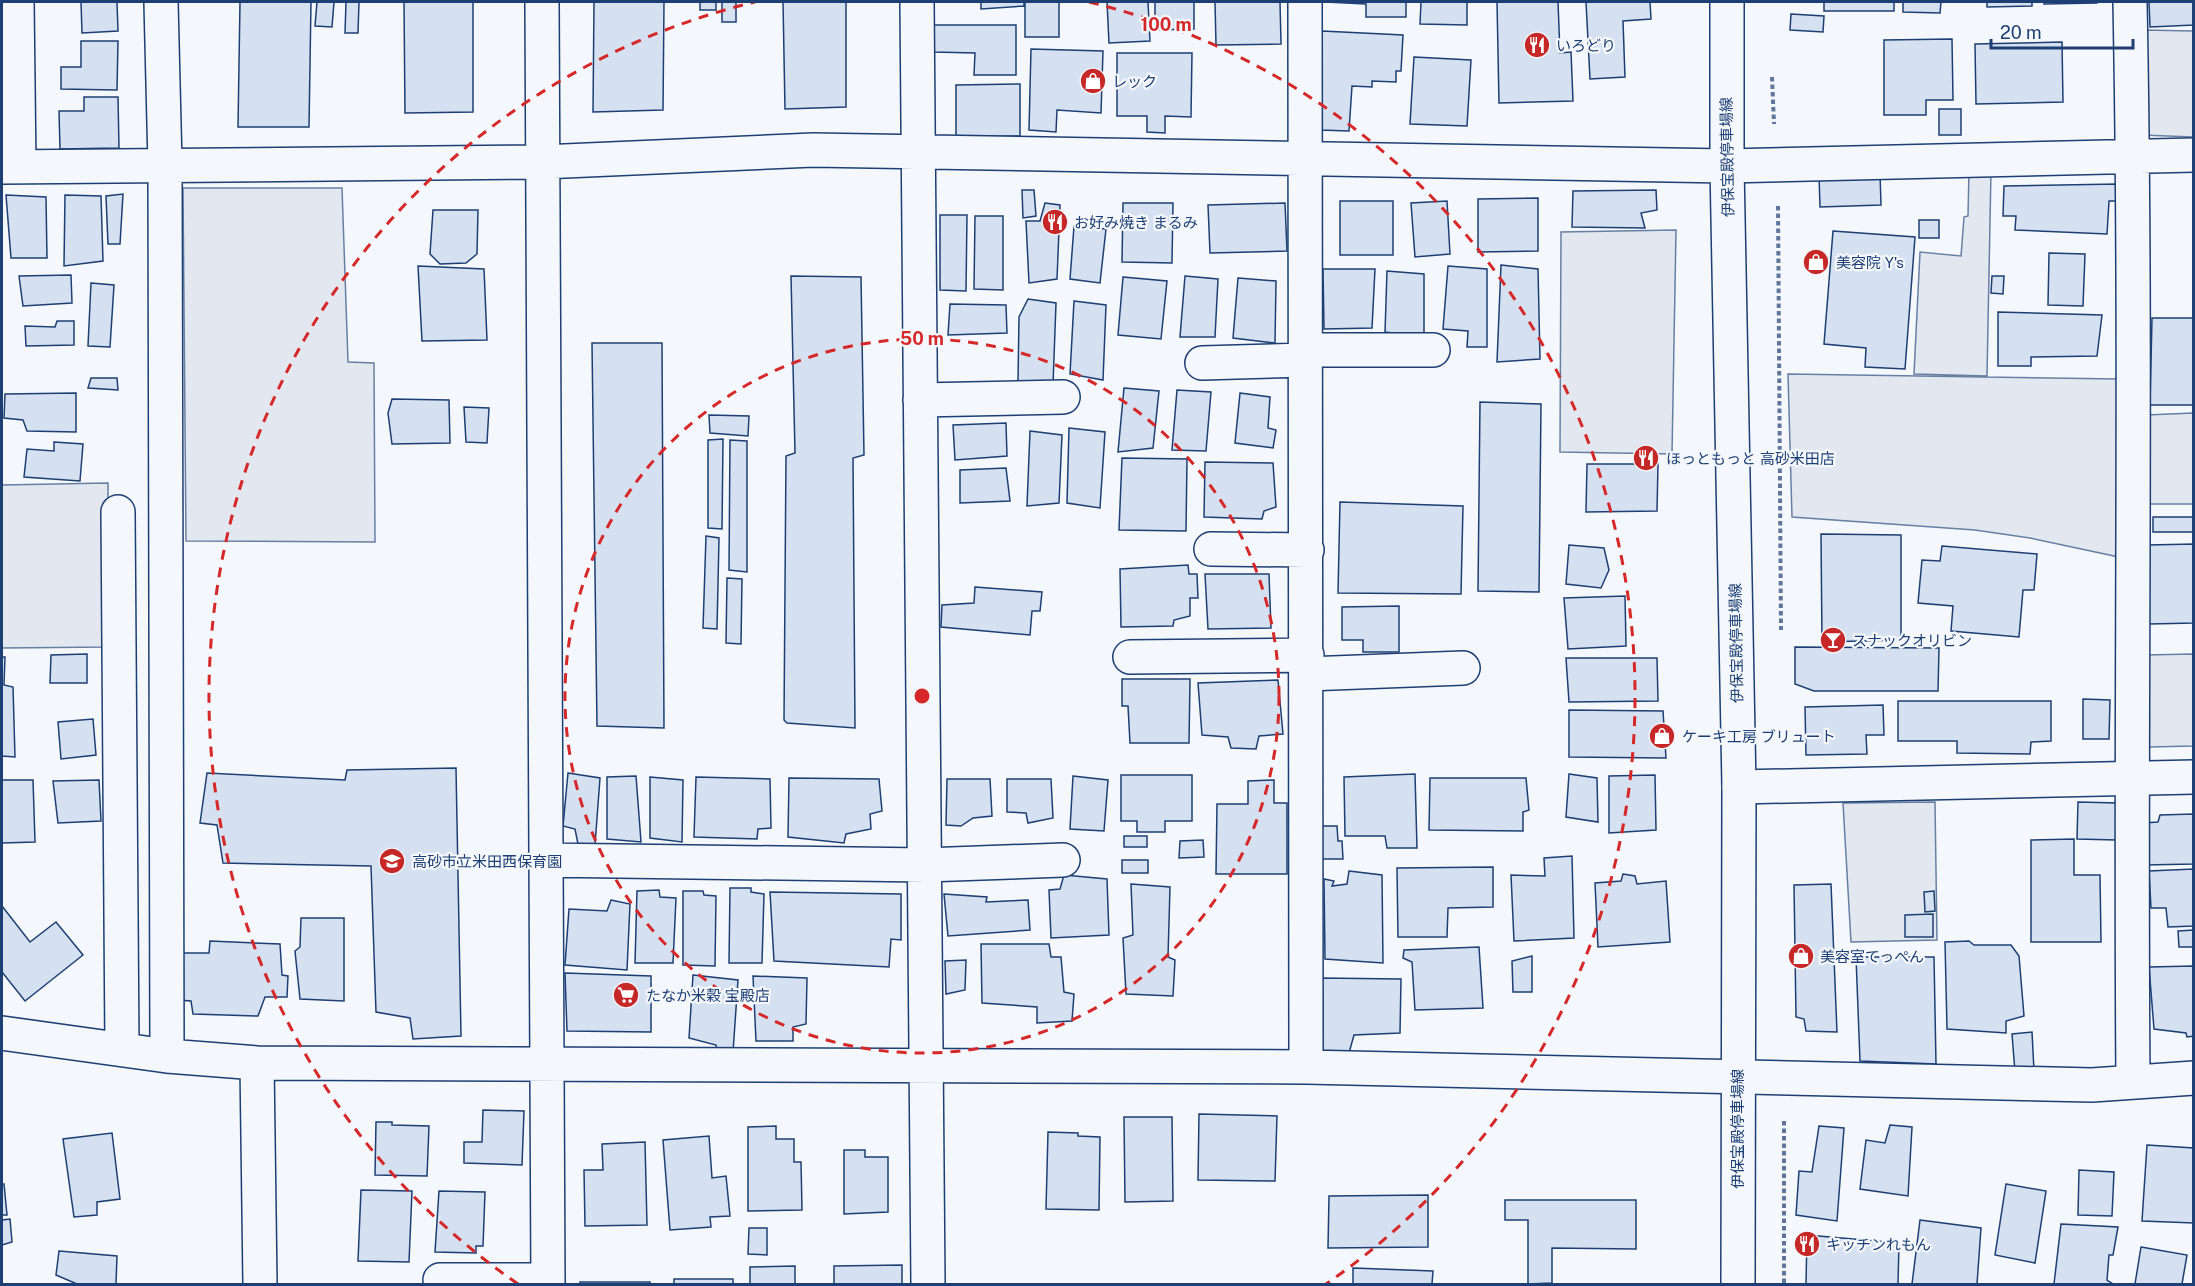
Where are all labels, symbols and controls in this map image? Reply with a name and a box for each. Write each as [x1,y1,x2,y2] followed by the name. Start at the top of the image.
[1991,12,2134,50] scale bar
[1140,14,1192,35] text: 100 m
[2000,22,2042,43] text: 20 m
[1522,30,1552,60] restaurant icon: いろどり
[1556,37,1616,54] place label: いろどり
[1078,66,1108,96] shop icon: レック
[1112,73,1157,90] place label: レック
[1717,97,1737,217] street label: 伊保宝殿停車場線
[1040,207,1070,237] restaurant icon: お好み焼き まるみ
[1074,214,1198,231] place label: お好み焼き まるみ
[1801,247,1831,277] shop icon: 美容院 Y's
[1836,254,1904,271] place label: 美容院 Y's
[900,328,944,349] text: 50 m
[1631,443,1661,473] restaurant icon: ほっともっと 高砂米田店
[1666,450,1835,467] place label: ほっともっと 高砂米田店
[1726,583,1746,703] street label: 伊保宝殿停車場線
[1818,625,1848,655] bar icon: スナックオリビン
[1852,632,1972,649] place label: スナックオリビン
[912,686,932,706] centre of rings
[1647,721,1677,751] shop icon: ケーキ工房 ブリュート
[1682,728,1836,745] place label: ケーキ工房 ブリュート
[377,846,407,876] school or university icon: 高砂市立米田西保育園
[412,853,562,870] place label: 高砂市立米田西保育園
[1786,941,1816,971] shop icon: 美容室てっぺん
[1820,948,1924,965] place label: 美容室てっぺん
[611,980,641,1010] supermarket icon: たなか米穀 宝殿店
[646,987,770,1004] place label: たなか米穀 宝殿店
[1729,1069,1746,1189] street label: 伊保宝殿停車場線
[1792,1229,1822,1259] restaurant icon: キッチンれもん
[1826,1236,1931,1253] place label: キッチンれもん

